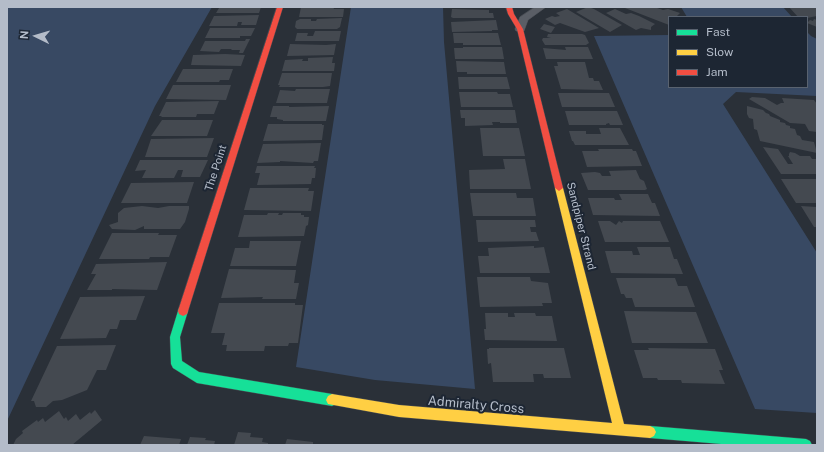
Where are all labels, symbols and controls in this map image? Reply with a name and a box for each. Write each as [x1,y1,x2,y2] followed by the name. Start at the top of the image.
[16,16,56,56] north arrow
[668,16,808,88] legend
[706,25,730,39] text: Fast
[18,30,30,40] text: N
[706,45,733,59] text: Slow
[706,65,728,79] text: Jam
[202,143,230,193] street label: The Point
[564,181,598,271] street label: Sandpiper Strand
[427,393,525,417] street label: Admiralty Cross

